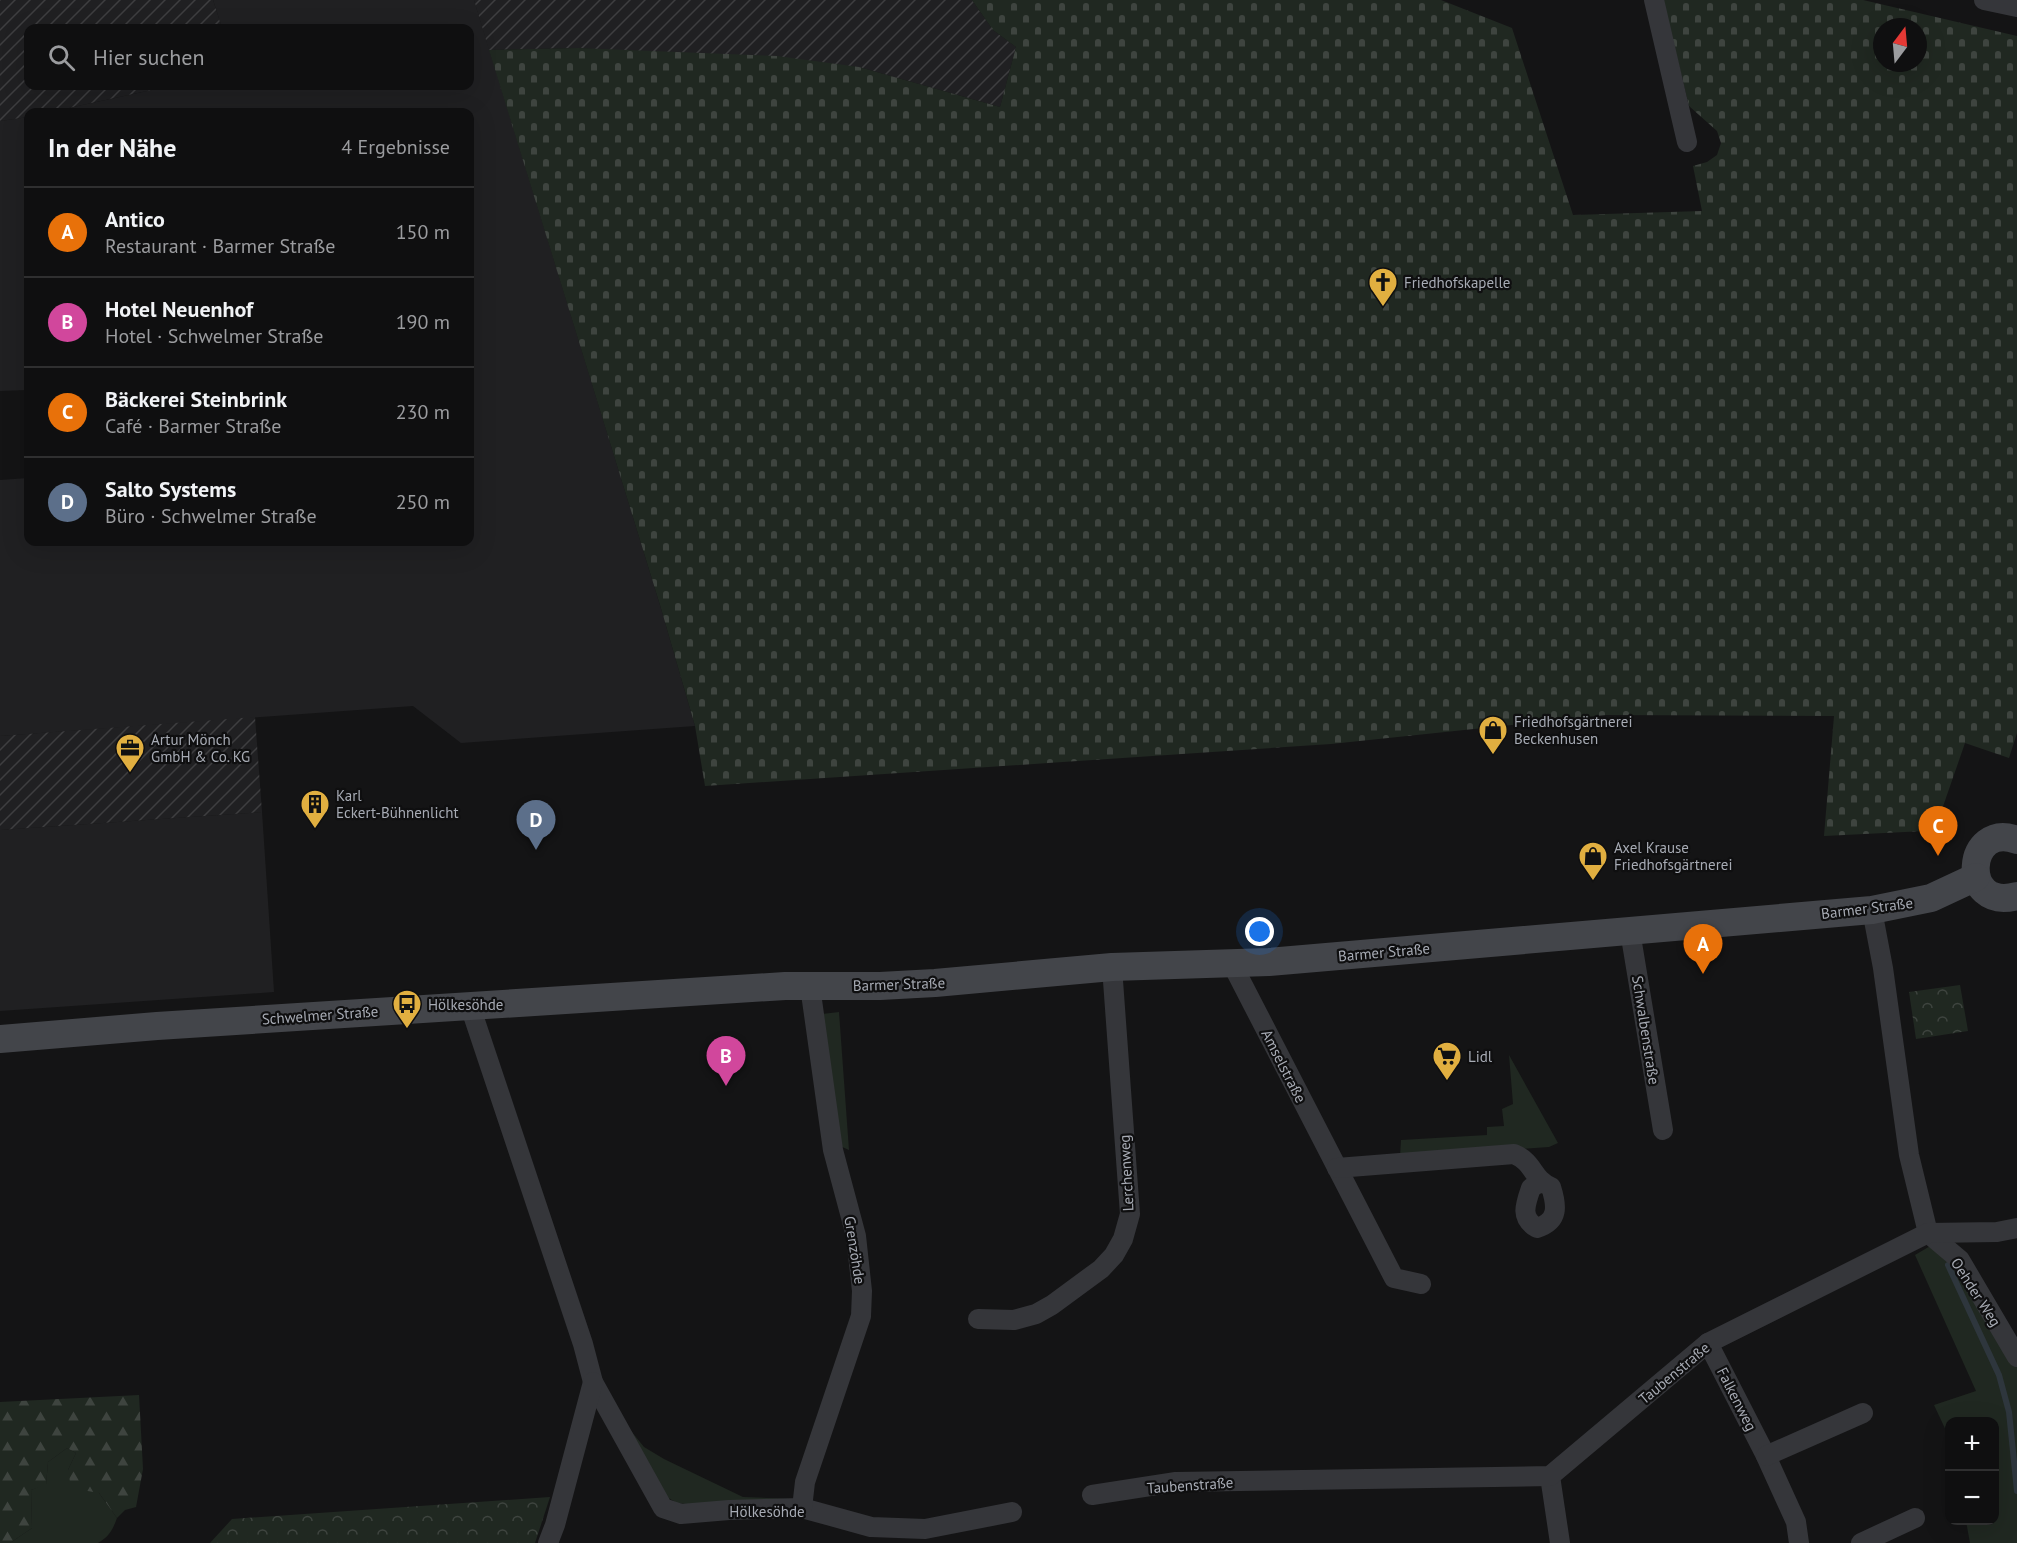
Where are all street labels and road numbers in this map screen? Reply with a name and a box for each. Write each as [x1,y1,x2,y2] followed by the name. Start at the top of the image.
[1820,893,1914,923] street label: Barmer Straße
[1337,939,1431,965] street label: Barmer Straße
[853,973,945,995] street label: Barmer Straße
[1628,974,1664,1086] street label: Schwalbenstraße
[261,1001,379,1029] street label: Schwelmer Straße
[1257,1026,1311,1106] street label: Amselstraße
[1115,1134,1137,1212] street label: Lerchenweg
[840,1215,870,1285] street label: Grenzöhde
[1947,1254,2005,1330] street label: Oehder Weg
[1635,1338,1713,1408] street label: Taubenstraße
[1713,1364,1761,1434] street label: Falkenweg
[1146,1473,1234,1497] street label: Taubenstraße
[729,1502,805,1521] street label: Hölkesöhde

